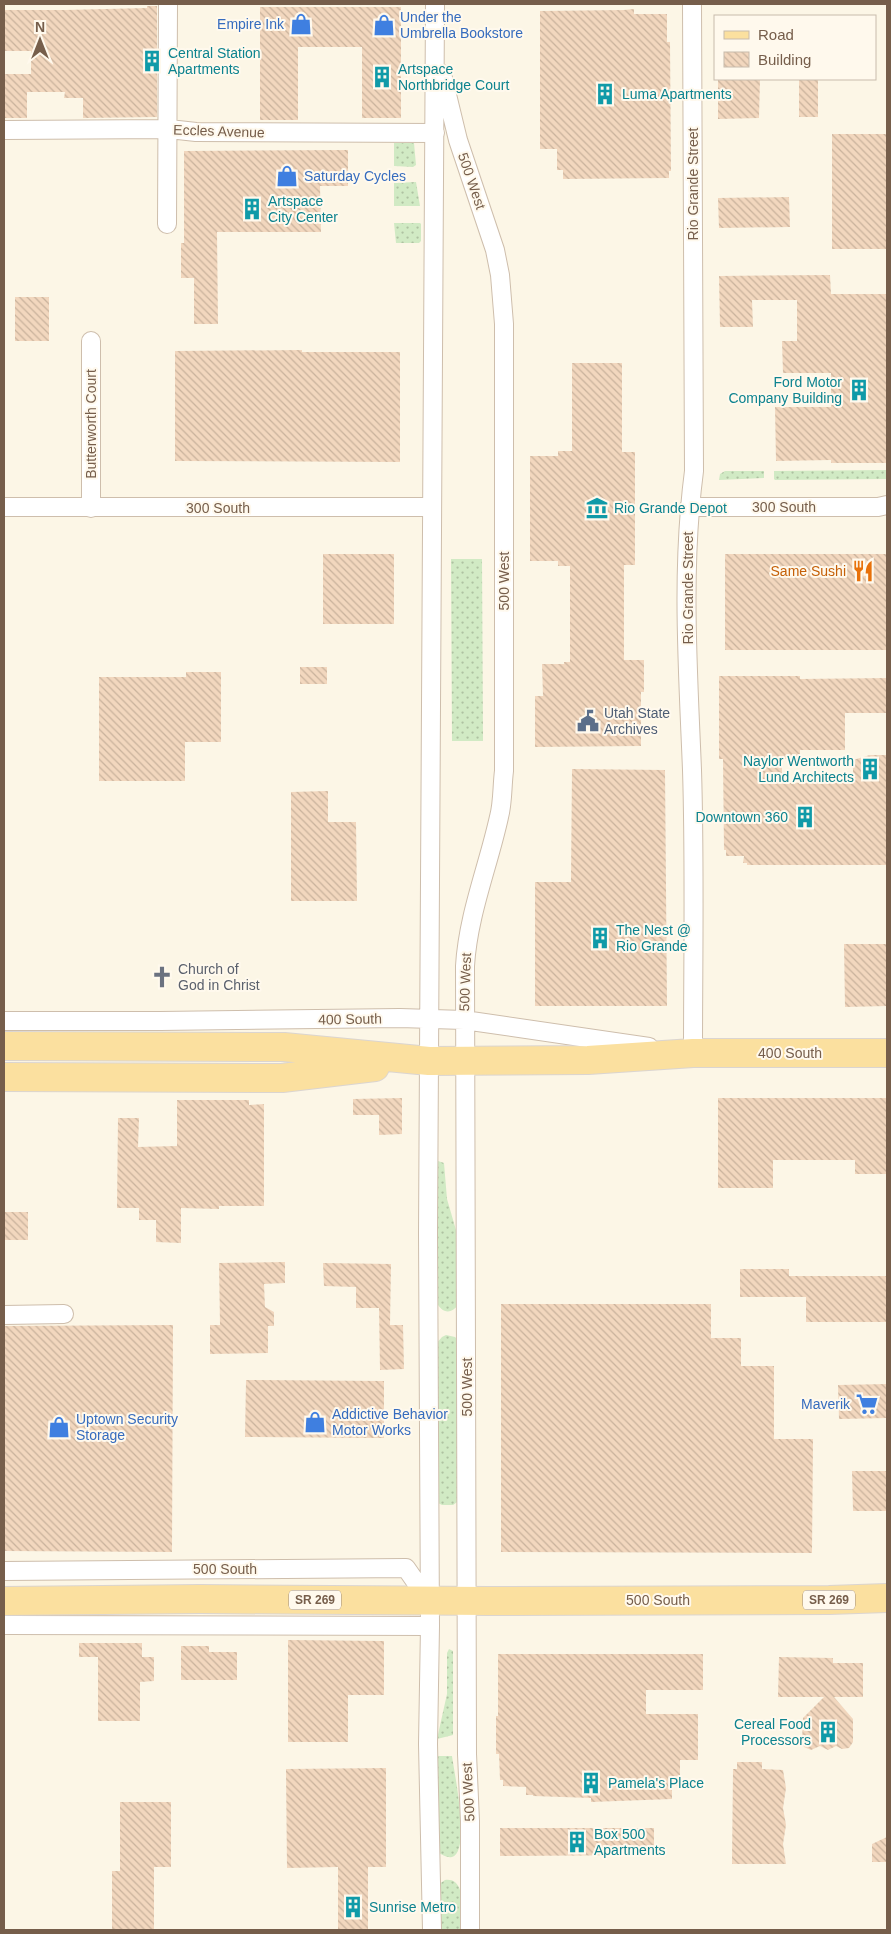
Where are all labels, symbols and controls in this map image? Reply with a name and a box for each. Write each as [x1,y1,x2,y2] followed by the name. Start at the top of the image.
[400,9,523,41] place label: Under the Umbrella Bookstore
[288,11,314,37] shop icon: Empire Ink
[371,12,397,38] shop icon: Under the Umbrella Bookstore
[15,15,65,65] north arrow
[714,15,876,80] legend
[217,16,285,32] place label: Empire Ink
[35,19,45,35] text: N
[758,26,794,43] text: Road
[168,45,261,77] place label: Central Station Apartments
[139,48,165,74] building icon: Central Station Apartments
[758,51,811,68] text: Building
[398,61,509,93] place label: Artspace Northbridge Court
[369,64,395,90] building icon: Artspace Northbridge Court
[592,81,618,107] building icon: Luma Apartments
[622,86,732,102] place label: Luma Apartments
[173,121,265,141] street label: Eccles Avenue
[685,127,701,240] street label: Rio Grande Street
[455,151,489,212] street label: 500 West
[274,163,300,189] shop icon: Saturday Cycles
[304,168,406,184] place label: Saturday Cycles
[268,193,338,225] place label: Artspace City Center
[239,196,265,222] building icon: Artspace City Center
[83,369,99,479] street label: Butterworth Court
[728,374,842,406] place label: Ford Motor Company Building
[846,377,872,403] building icon: Ford Motor Company Building
[584,495,610,521] museum icon: Rio Grande Depot
[752,499,816,515] street label: 300 South
[186,500,250,516] street label: 300 South
[614,500,727,516] place label: Rio Grande Depot
[680,531,696,644] street label: Rio Grande Street
[496,551,512,610] street label: 500 West
[850,558,876,584] restaurant icon: Same Sushi
[771,563,846,579] place label: Same Sushi
[604,705,670,737] place label: Utah State Archives
[575,708,601,734] public building icon: Utah State Archives
[743,753,854,785] place label: Naylor Wentworth Lund Architects
[857,756,883,782] building icon: Naylor Wentworth Lund Architects
[792,804,818,830] building icon: Downtown 360
[695,809,788,825] place label: Downtown 360
[616,922,691,954] place label: The Nest @ Rio Grande
[587,925,613,951] building icon: The Nest @ Rio Grande
[456,952,474,1012] street label: 500 West
[178,961,260,993] place label: Church of God in Christ
[149,964,175,990] church icon: Church of God in Christ
[318,1010,382,1028] street label: 400 South
[758,1045,822,1061] street label: 400 South
[459,1357,475,1416] street label: 500 West
[854,1391,880,1417] supermarket icon: Maverik
[801,1396,851,1412] place label: Maverik
[332,1406,448,1438] place label: Addictive Behavior Motor Works
[302,1409,328,1435] shop icon: Addictive Behavior Motor Works
[76,1411,178,1443] place label: Uptown Security Storage
[46,1414,72,1440] shop icon: Uptown Security Storage
[193,1561,257,1577] street label: 500 South
[289,1590,341,1610] road number: SR 269
[803,1590,855,1610] road number: SR 269
[626,1592,690,1608] street label: 500 South
[734,1716,811,1748] place label: Cereal Food Processors
[815,1719,841,1745] building icon: Cereal Food Processors
[458,1762,478,1822] street label: 500 West
[578,1770,604,1796] building icon: Pamela's Place
[608,1775,704,1791] place label: Pamela's Place
[594,1826,666,1858] place label: Box 500 Apartments
[564,1829,590,1855] building icon: Box 500 Apartments
[340,1894,366,1920] building icon: Sunrise Metro
[369,1899,456,1915] place label: Sunrise Metro

